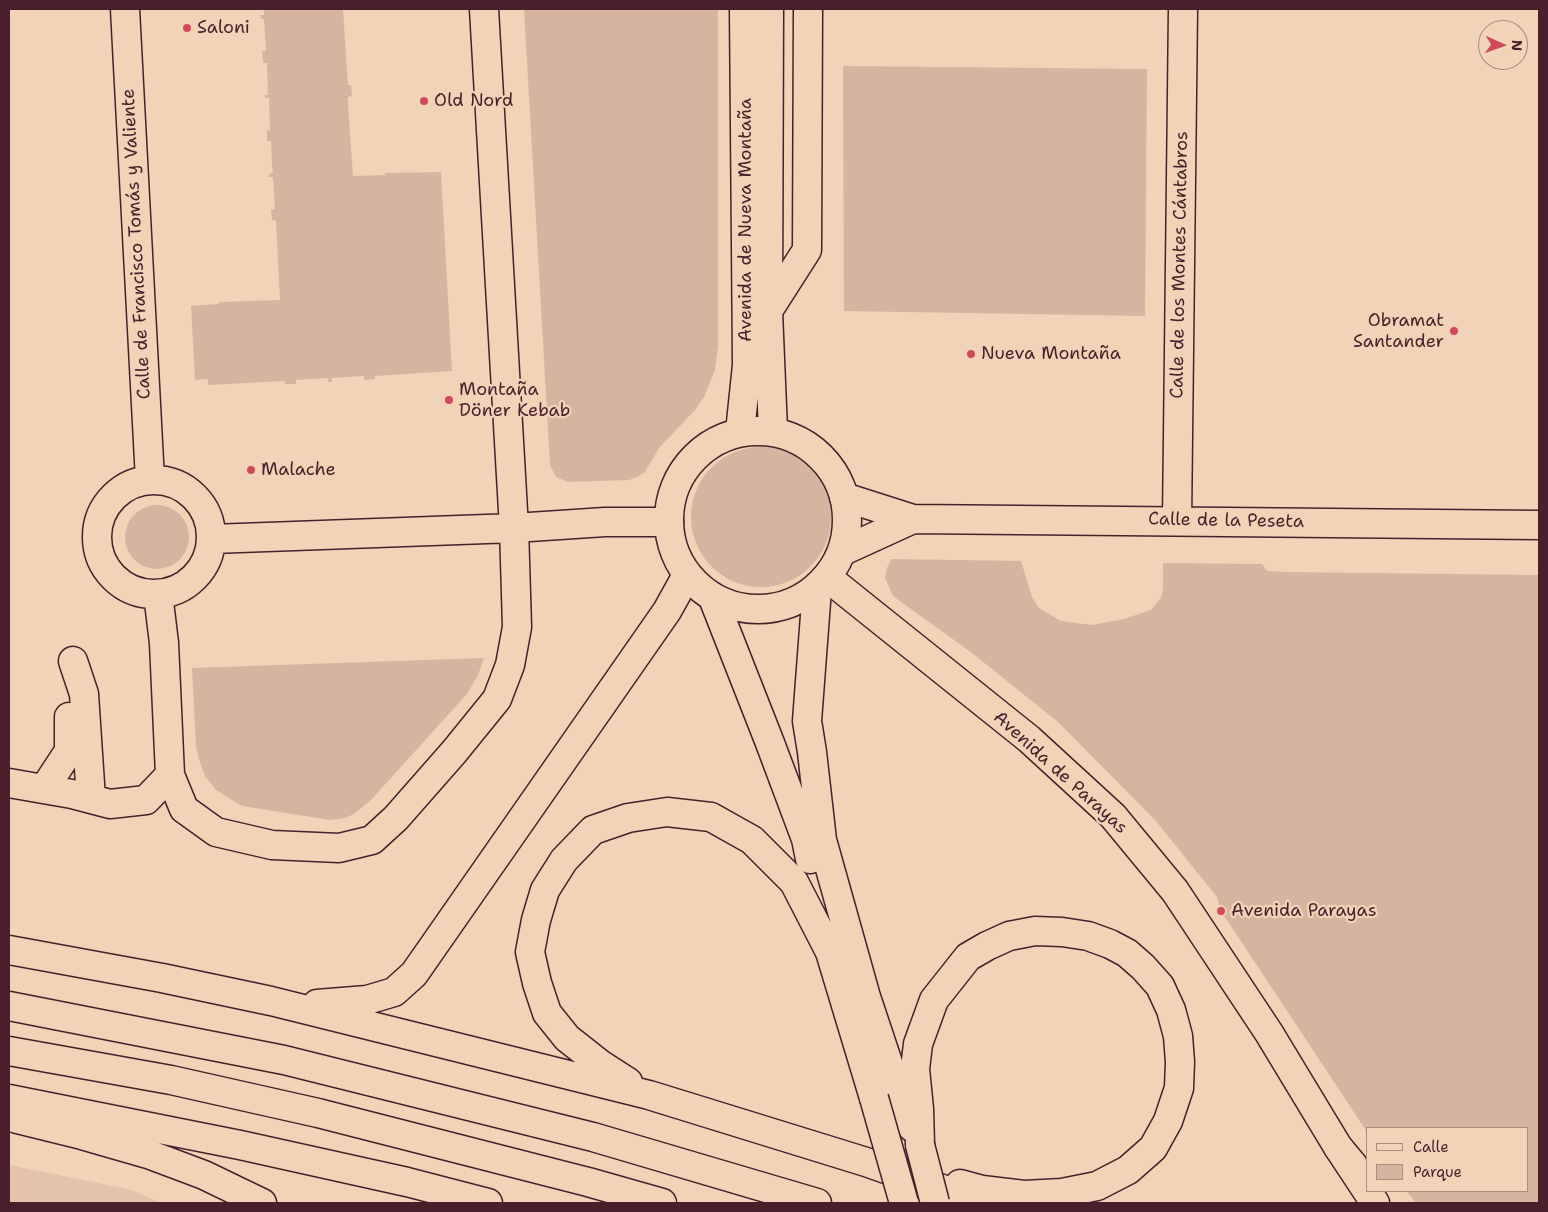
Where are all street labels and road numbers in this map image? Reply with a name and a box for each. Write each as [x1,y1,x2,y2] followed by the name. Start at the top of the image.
[118,88,156,400] street label: Calle de Francisco Tomás y Valiente
[735,98,757,342] street label: Avenida de Nueva Montaña
[1167,131,1193,399] street label: Calle de los Montes Cántabros
[1148,509,1304,533] street label: Calle de la Peseta
[988,707,1132,839] street label: Avenida de Parayas

